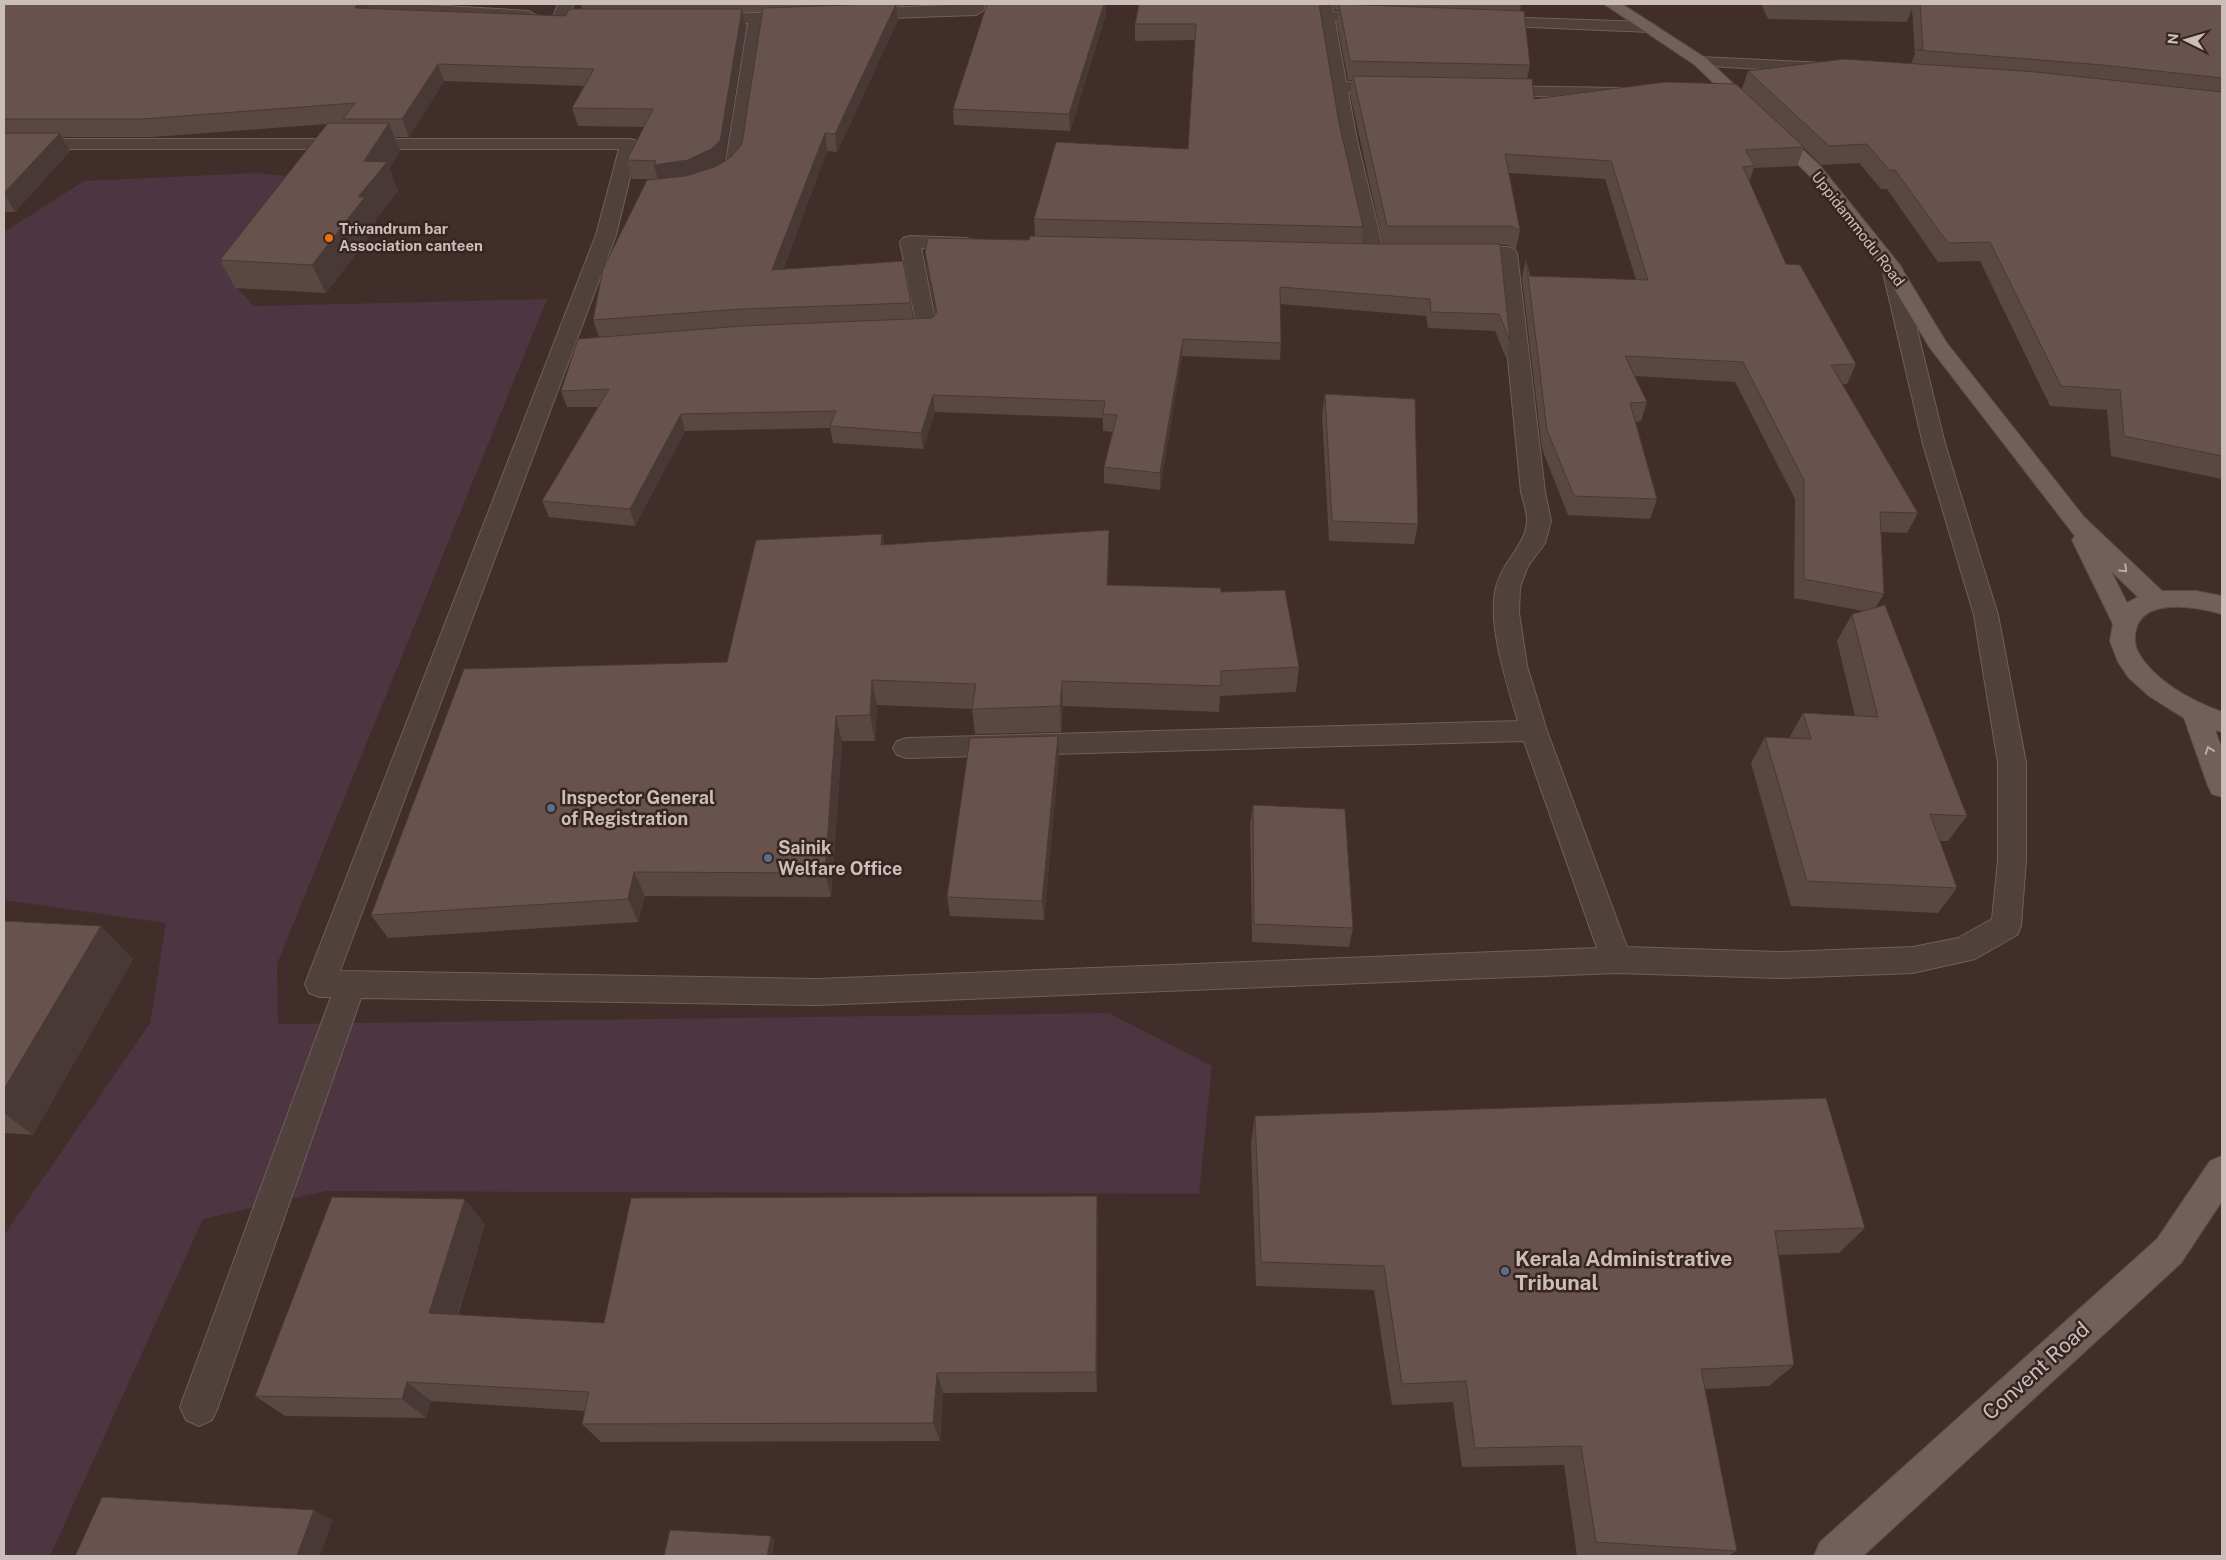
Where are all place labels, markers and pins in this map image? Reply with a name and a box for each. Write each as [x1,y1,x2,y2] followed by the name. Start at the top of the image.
[339,220,483,254] place label: Trivandrum bar Association canteen
[323,232,335,244] marker: Trivandrum bar Association canteen
[561,787,715,829] place label: Inspector General of Registration
[545,802,557,814] marker: Inspector General of Registration
[778,837,902,879] place label: Sainik Welfare Office
[762,852,774,864] marker: Sainik Welfare Office
[1515,1246,1732,1295] place label: Kerala Administrative Tribunal
[1499,1265,1511,1277] marker: Kerala Administrative Tribunal

